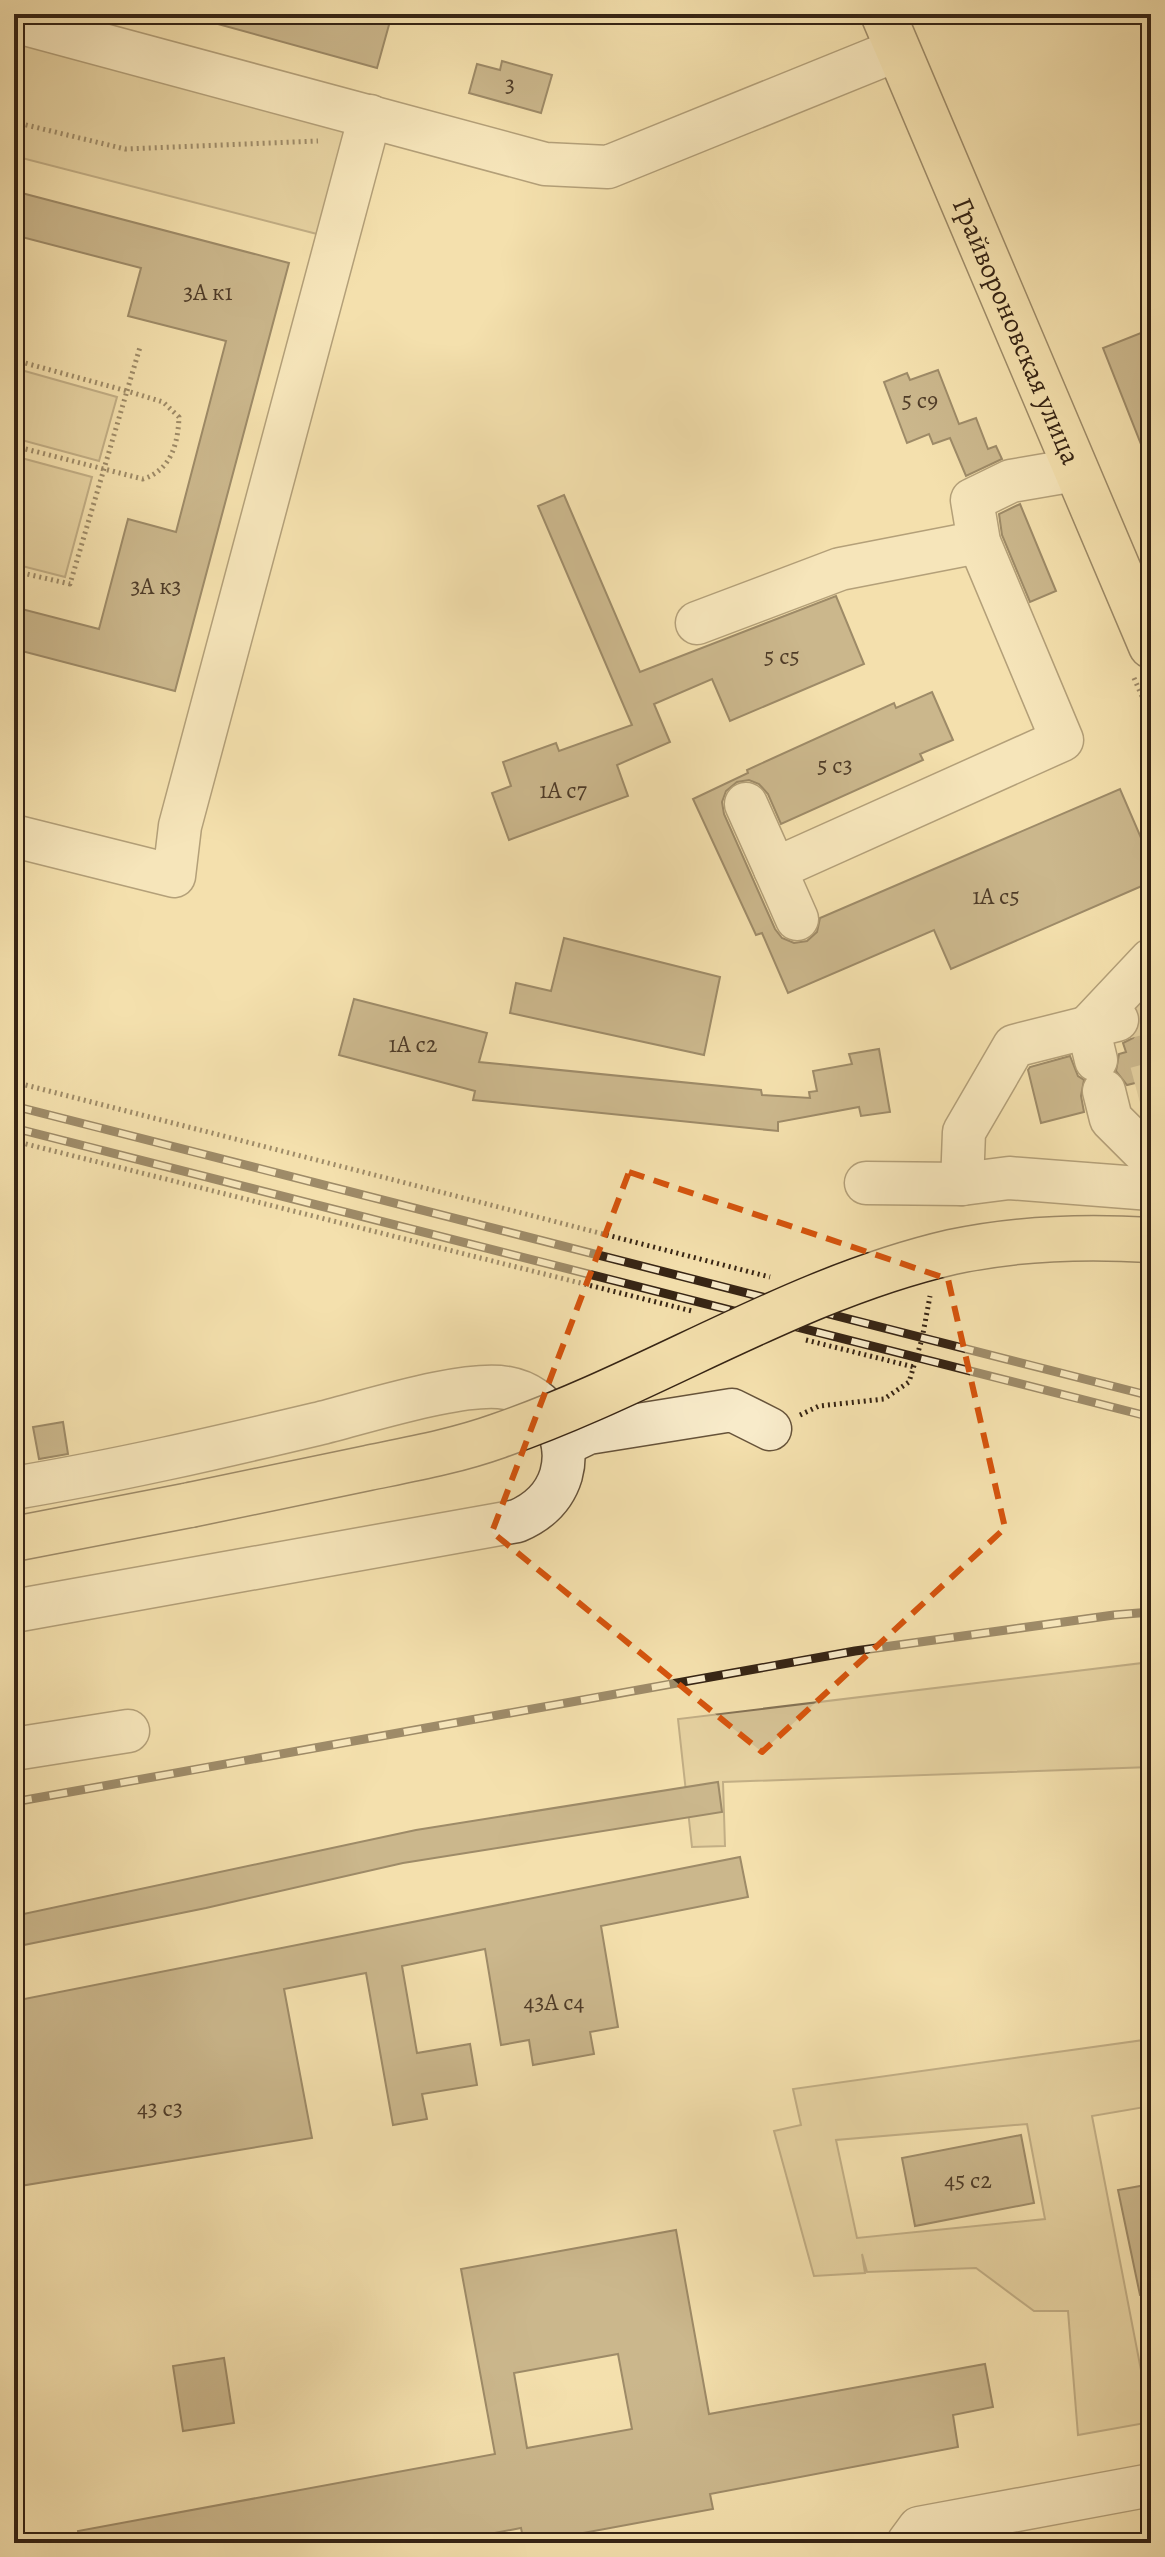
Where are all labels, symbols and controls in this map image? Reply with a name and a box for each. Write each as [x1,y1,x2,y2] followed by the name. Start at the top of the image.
[505,68,515,100] house number: 3
[943,192,1090,471] street label: Грайвороновская улица
[183,276,233,308] house number: 3А к1
[902,384,938,416] house number: 5 с9
[130,570,182,602] house number: 3А к3
[764,640,800,672] house number: 5 с5
[817,749,853,781] house number: 5 с3
[539,774,588,806] house number: 1А с7
[972,880,1020,912] house number: 1А с5
[389,1028,437,1060] house number: 1А с2
[524,1986,585,2018] house number: 43А с4
[137,2092,183,2124] house number: 43 с3
[944,2164,992,2196] house number: 45 с2

